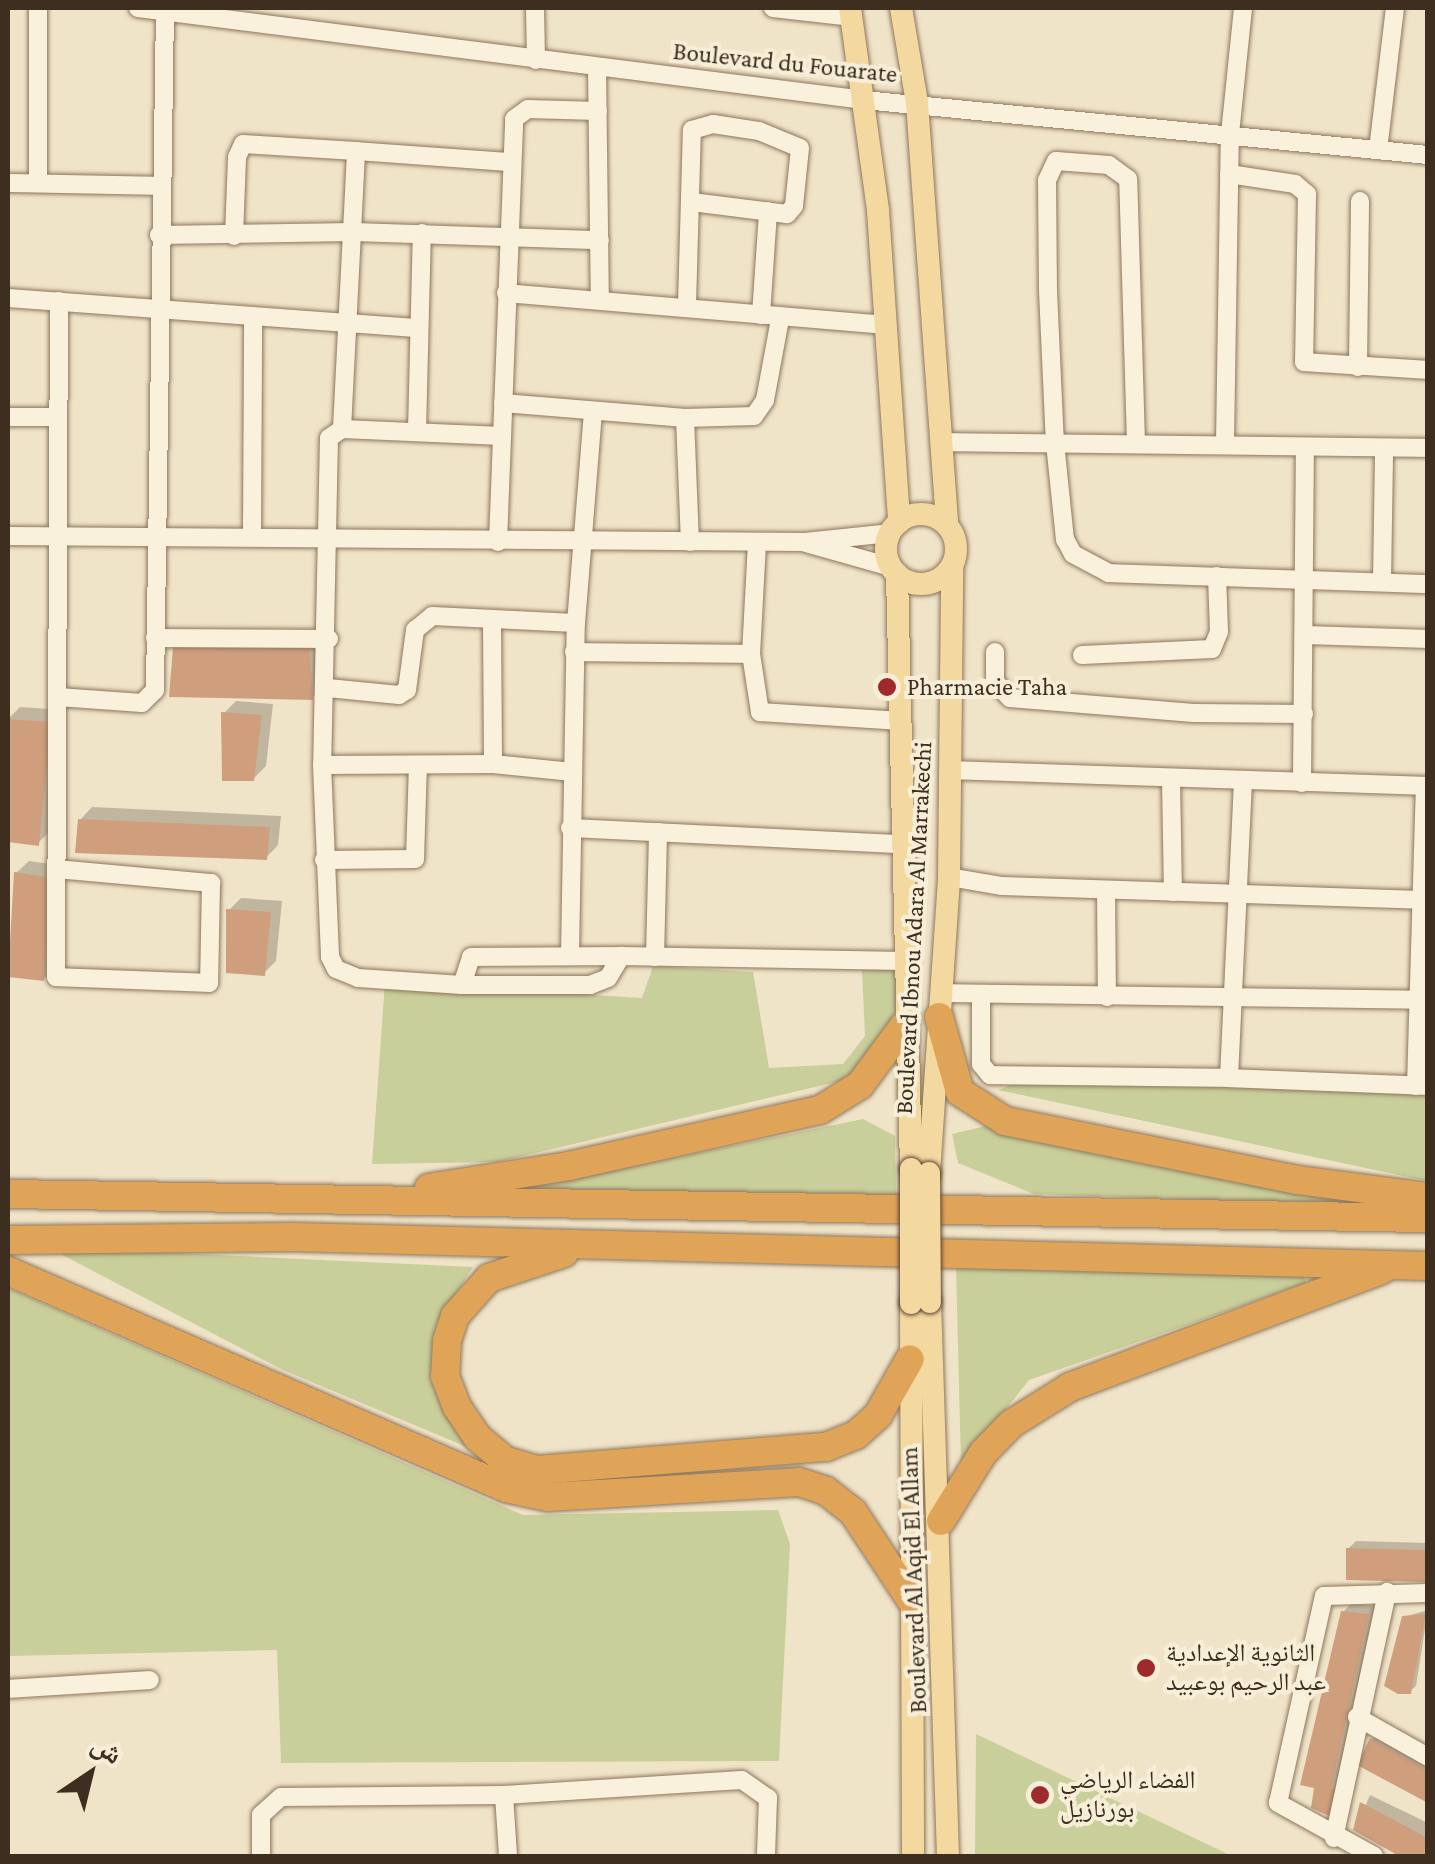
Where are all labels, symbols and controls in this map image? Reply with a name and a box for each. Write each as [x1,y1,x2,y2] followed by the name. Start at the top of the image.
[671,36,899,90] street label: Boulevard du Fouarate
[907,672,1067,702] place label: Pharmacie Taha
[876,676,898,698] marker: Pharmacie Taha
[889,741,939,1115] street label: Boulevard Ibnou Adara Al Marrakechi
[894,1446,934,1714] street label: Boulevard Al Aqid El Allam
[1166,1639,1326,1698] place label: الثانوية الإعدادية عبد الرحيم بوعبيد
[1135,1657,1157,1679] marker: الثانوية الإعدادية عبد الرحيم بوعبيد
[40,1724,140,1824] north arrow
[86,1728,129,1770] text: ش
[1060,1766,1195,1825] place label: الفضاء الرياضي بورنازيل
[1029,1784,1051,1806] marker: الفضاء الرياضي بورنازيل

